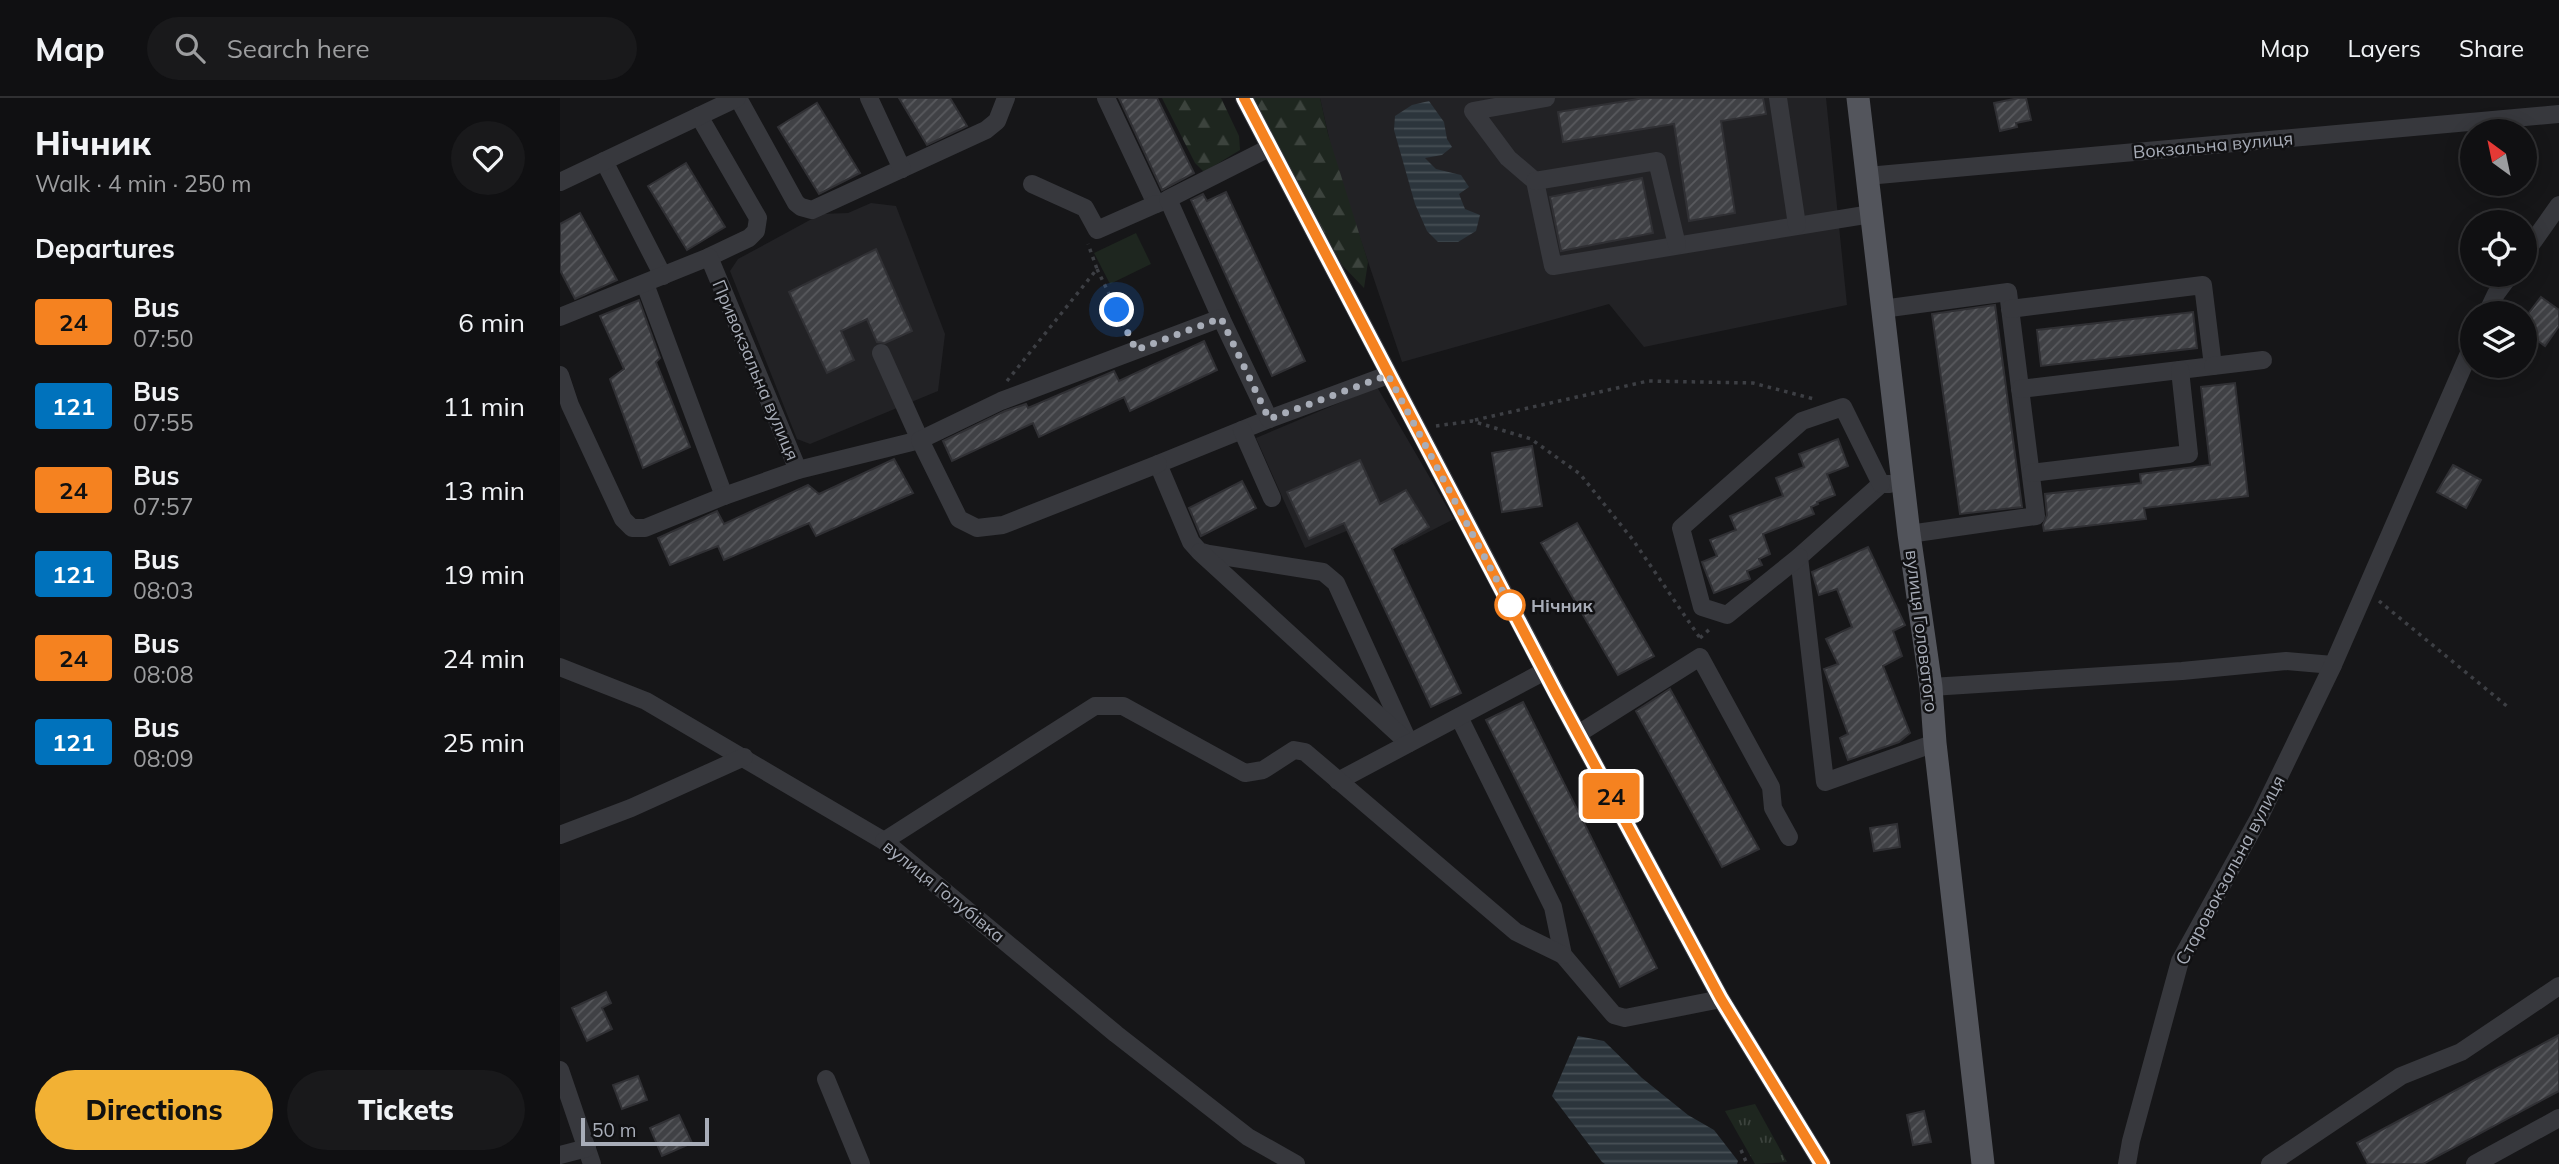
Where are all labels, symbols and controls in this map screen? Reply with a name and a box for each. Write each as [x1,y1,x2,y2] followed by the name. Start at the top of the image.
[147,17,637,80] search box
[35,28,105,69] text: Map
[171,29,209,67] icon: search
[227,32,370,65] text: Search here
[2260,33,2309,63] text: Map
[2347,33,2421,63] text: Layers
[2459,33,2524,63] text: Share
[2460,119,2538,196] north arrow
[2460,119,2537,378] map controls
[451,121,525,195] button: heart
[35,122,151,163] text: Нічник
[2132,127,2294,163] street label: Вокзальна вулиця
[35,169,252,198] text: Walk · 4 min · 250 m
[2460,210,2537,287] button: locate
[35,232,175,265] text: Departures
[708,276,804,464] street label: Привокзальна вулиця
[133,291,179,324] text: Bus
[1099,292,1134,327] your location
[2460,301,2537,378] button: layers
[458,306,525,339] text: 6 min
[59,307,88,337] text: 24
[133,324,193,353] text: 07:50
[133,375,179,408] text: Bus
[443,390,525,423] text: 11 min
[52,391,95,421] text: 121
[133,408,193,437] text: 07:55
[133,459,179,492] text: Bus
[443,474,525,507] text: 13 min
[59,475,88,505] text: 24
[133,492,193,521] text: 07:57
[133,543,179,576] text: Bus
[1901,549,1943,713] street label: вулиця Головатого
[443,558,525,591] text: 19 min
[52,559,95,589] text: 121
[133,576,193,605] text: 08:03
[1495,590,1525,620] marker: Нічник
[1531,594,1594,617] place label: Нічник
[133,627,179,660] text: Bus
[443,642,525,675] text: 24 min
[59,643,88,673] text: 24
[133,660,193,689] text: 08:08
[133,711,179,744] text: Bus
[443,726,525,759] text: 25 min
[52,727,95,757] text: 121
[133,744,193,773] text: 08:09
[2170,771,2290,969] street label: Старовокзальна вулиця
[1580,773,1642,819] line badge: 24
[1597,781,1625,811] text: 24
[878,835,1010,947] street label: вулиця Голубівка
[35,1070,273,1150] button: Directions
[287,1070,525,1150] button: Tickets
[581,1115,709,1147] scale bar
[592,1118,636,1142] text: 50 m

